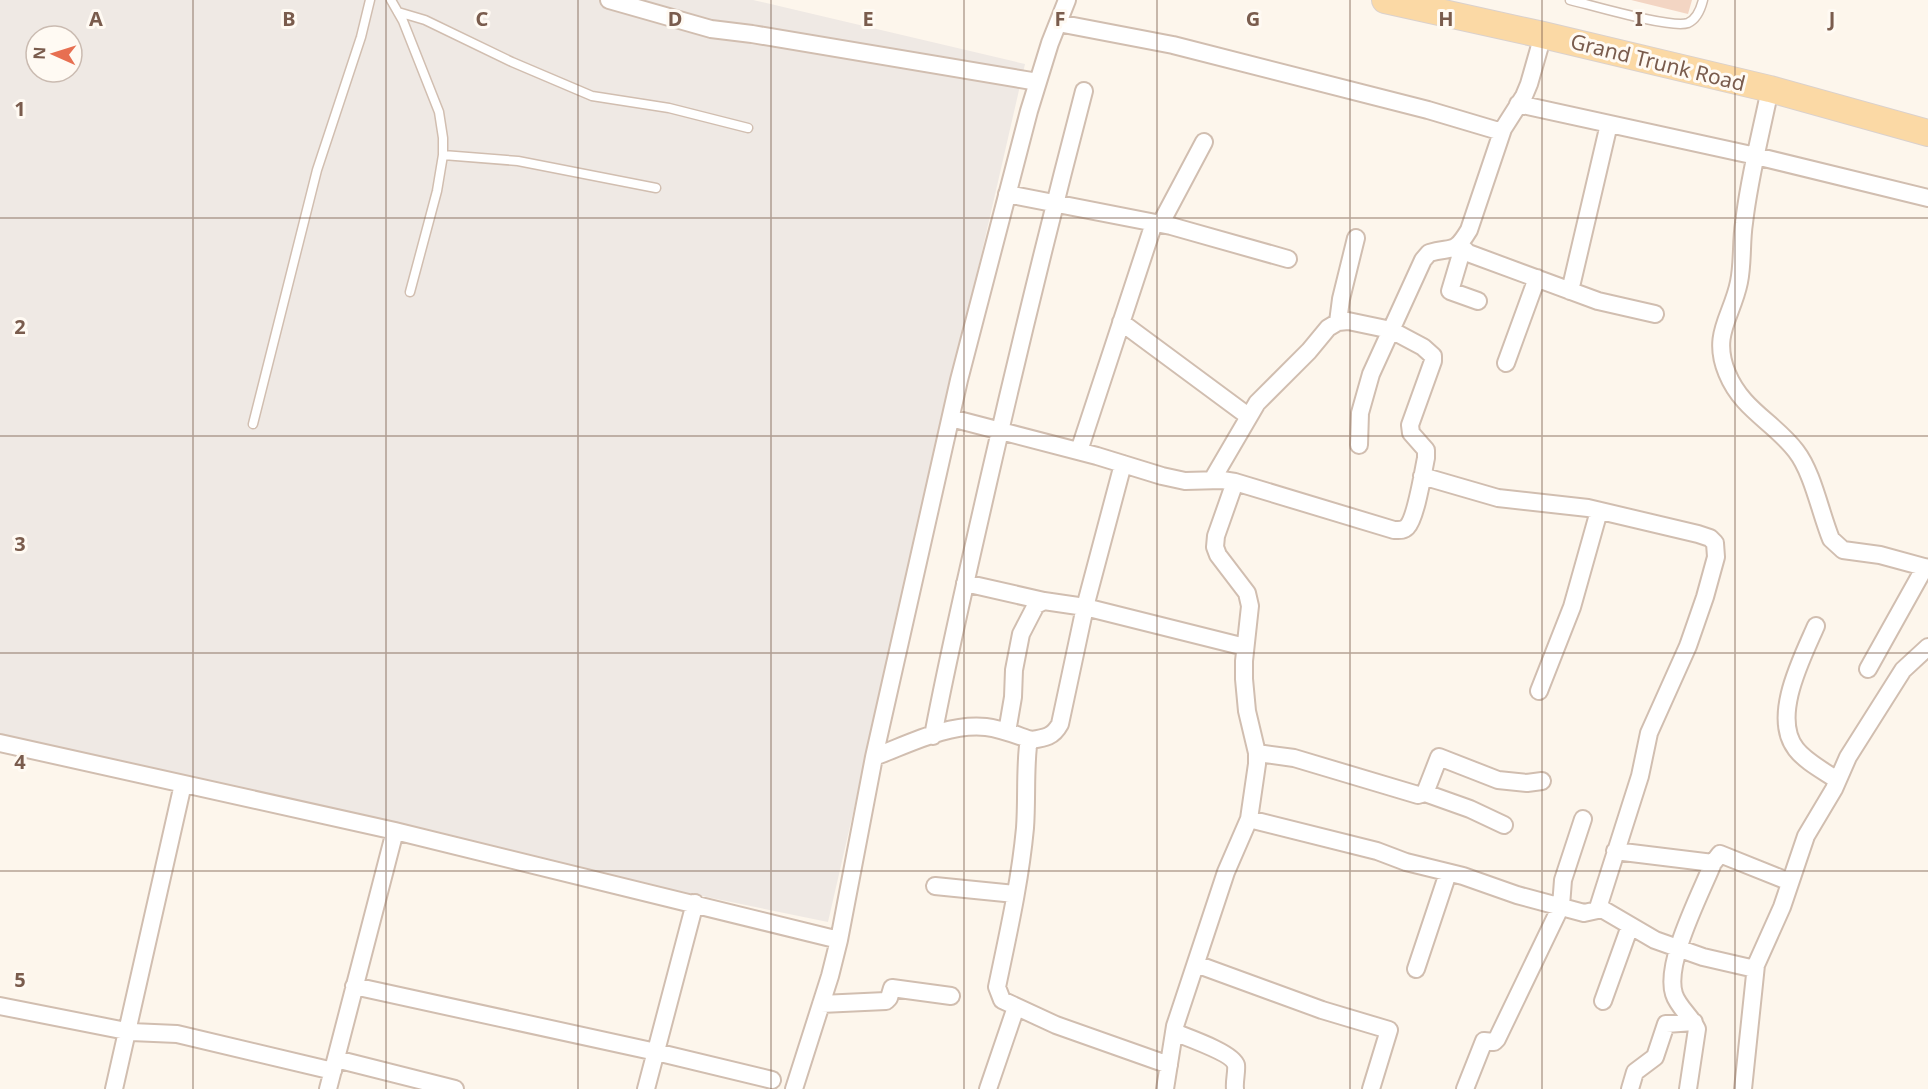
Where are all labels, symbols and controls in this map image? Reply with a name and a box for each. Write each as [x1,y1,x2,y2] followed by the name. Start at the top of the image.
[89,5,103,32] text: A
[282,5,296,32] text: B
[476,5,489,32] text: C
[668,5,682,32] text: D
[862,5,874,32] text: E
[1055,5,1065,32] text: F
[1246,5,1260,32] text: G
[1438,5,1454,32] text: H
[1635,5,1643,32] text: I
[1827,5,1835,32] text: J
[24,24,84,84] north arrow
[1568,27,1748,97] street label: Grand Trunk Road
[28,46,50,60] text: N
[14,95,26,122] text: 1
[14,313,26,340] text: 2
[14,530,26,557] text: 3
[14,748,26,775] text: 4
[14,966,26,993] text: 5

